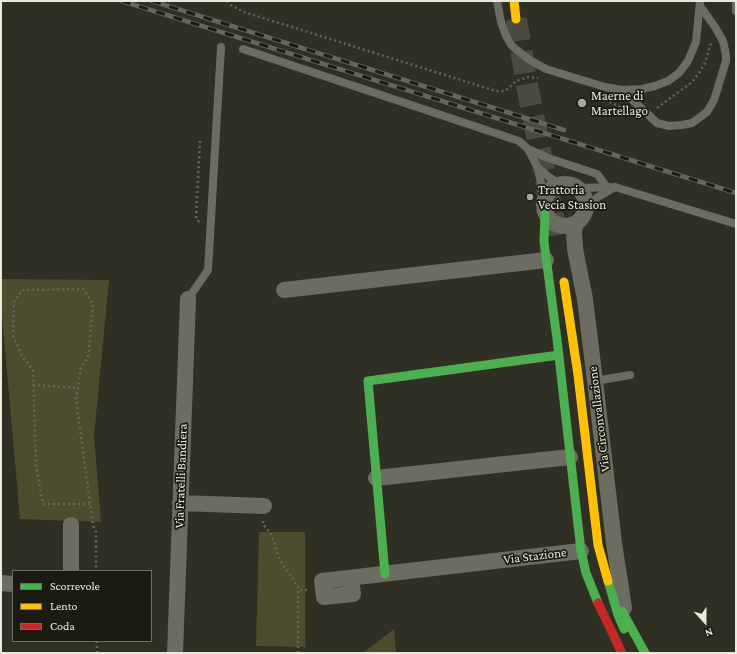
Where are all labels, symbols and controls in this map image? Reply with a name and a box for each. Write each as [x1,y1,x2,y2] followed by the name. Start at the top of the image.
[591,88,648,119] place label: Maerne di Martellago
[576,97,588,109] marker: Maerne di Martellago
[538,182,606,213] place label: Trattoria Vecia Stasion
[525,192,535,202] marker: Trattoria Vecia Stasion
[585,365,613,473] street label: Via Circonvallazione
[171,423,191,529] street label: Via Fratelli Bandiera
[503,544,567,568] street label: Via Stazione
[12,570,152,642] legend
[50,579,100,593] text: Scorrevole
[50,599,78,613] text: Lento
[685,602,725,642] north arrow
[50,619,75,633] text: Coda
[704,626,715,640] text: N

